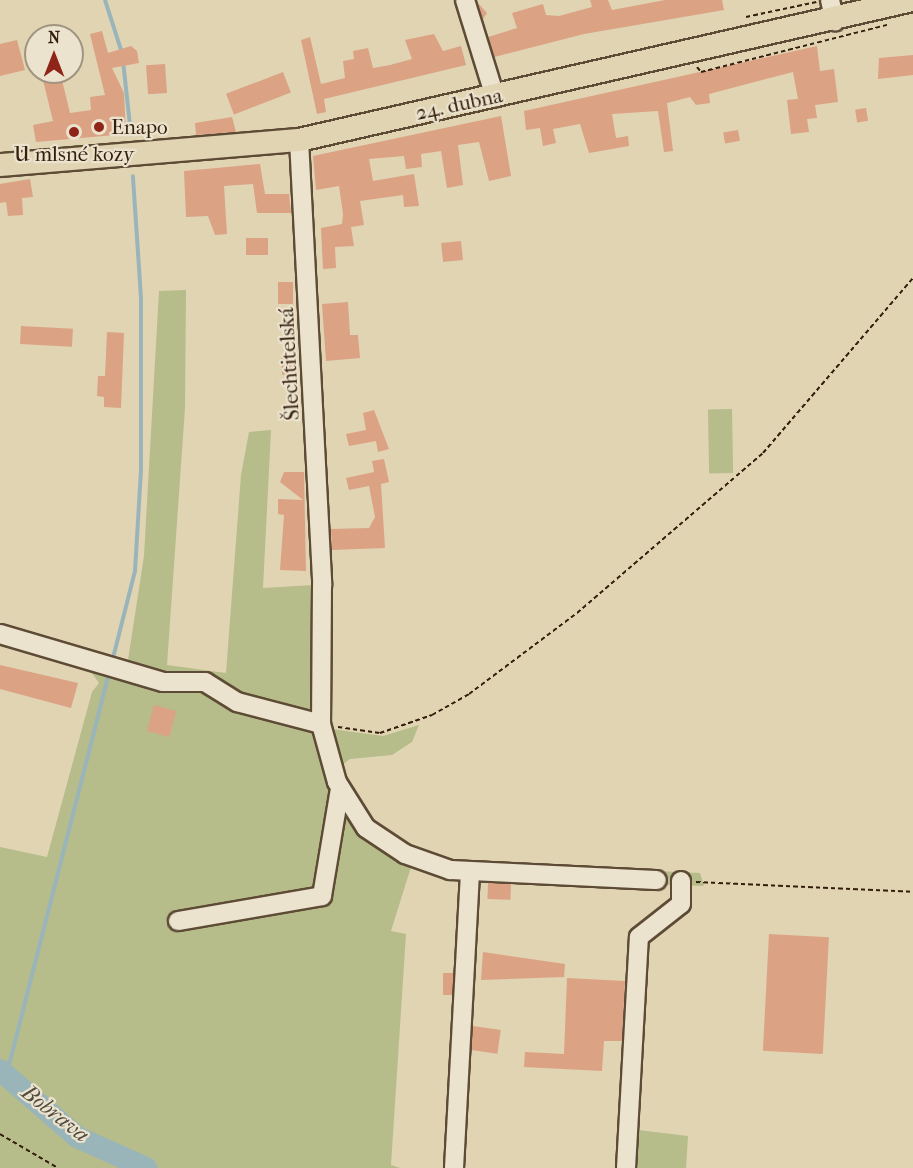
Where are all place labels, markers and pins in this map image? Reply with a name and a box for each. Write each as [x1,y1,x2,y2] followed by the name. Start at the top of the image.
[111,114,168,140] place label: Enapo
[92,120,106,134] marker: Enapo
[67,125,81,139] marker: U mlsné kozy
[14,141,134,167] place label: U mlsné kozy

